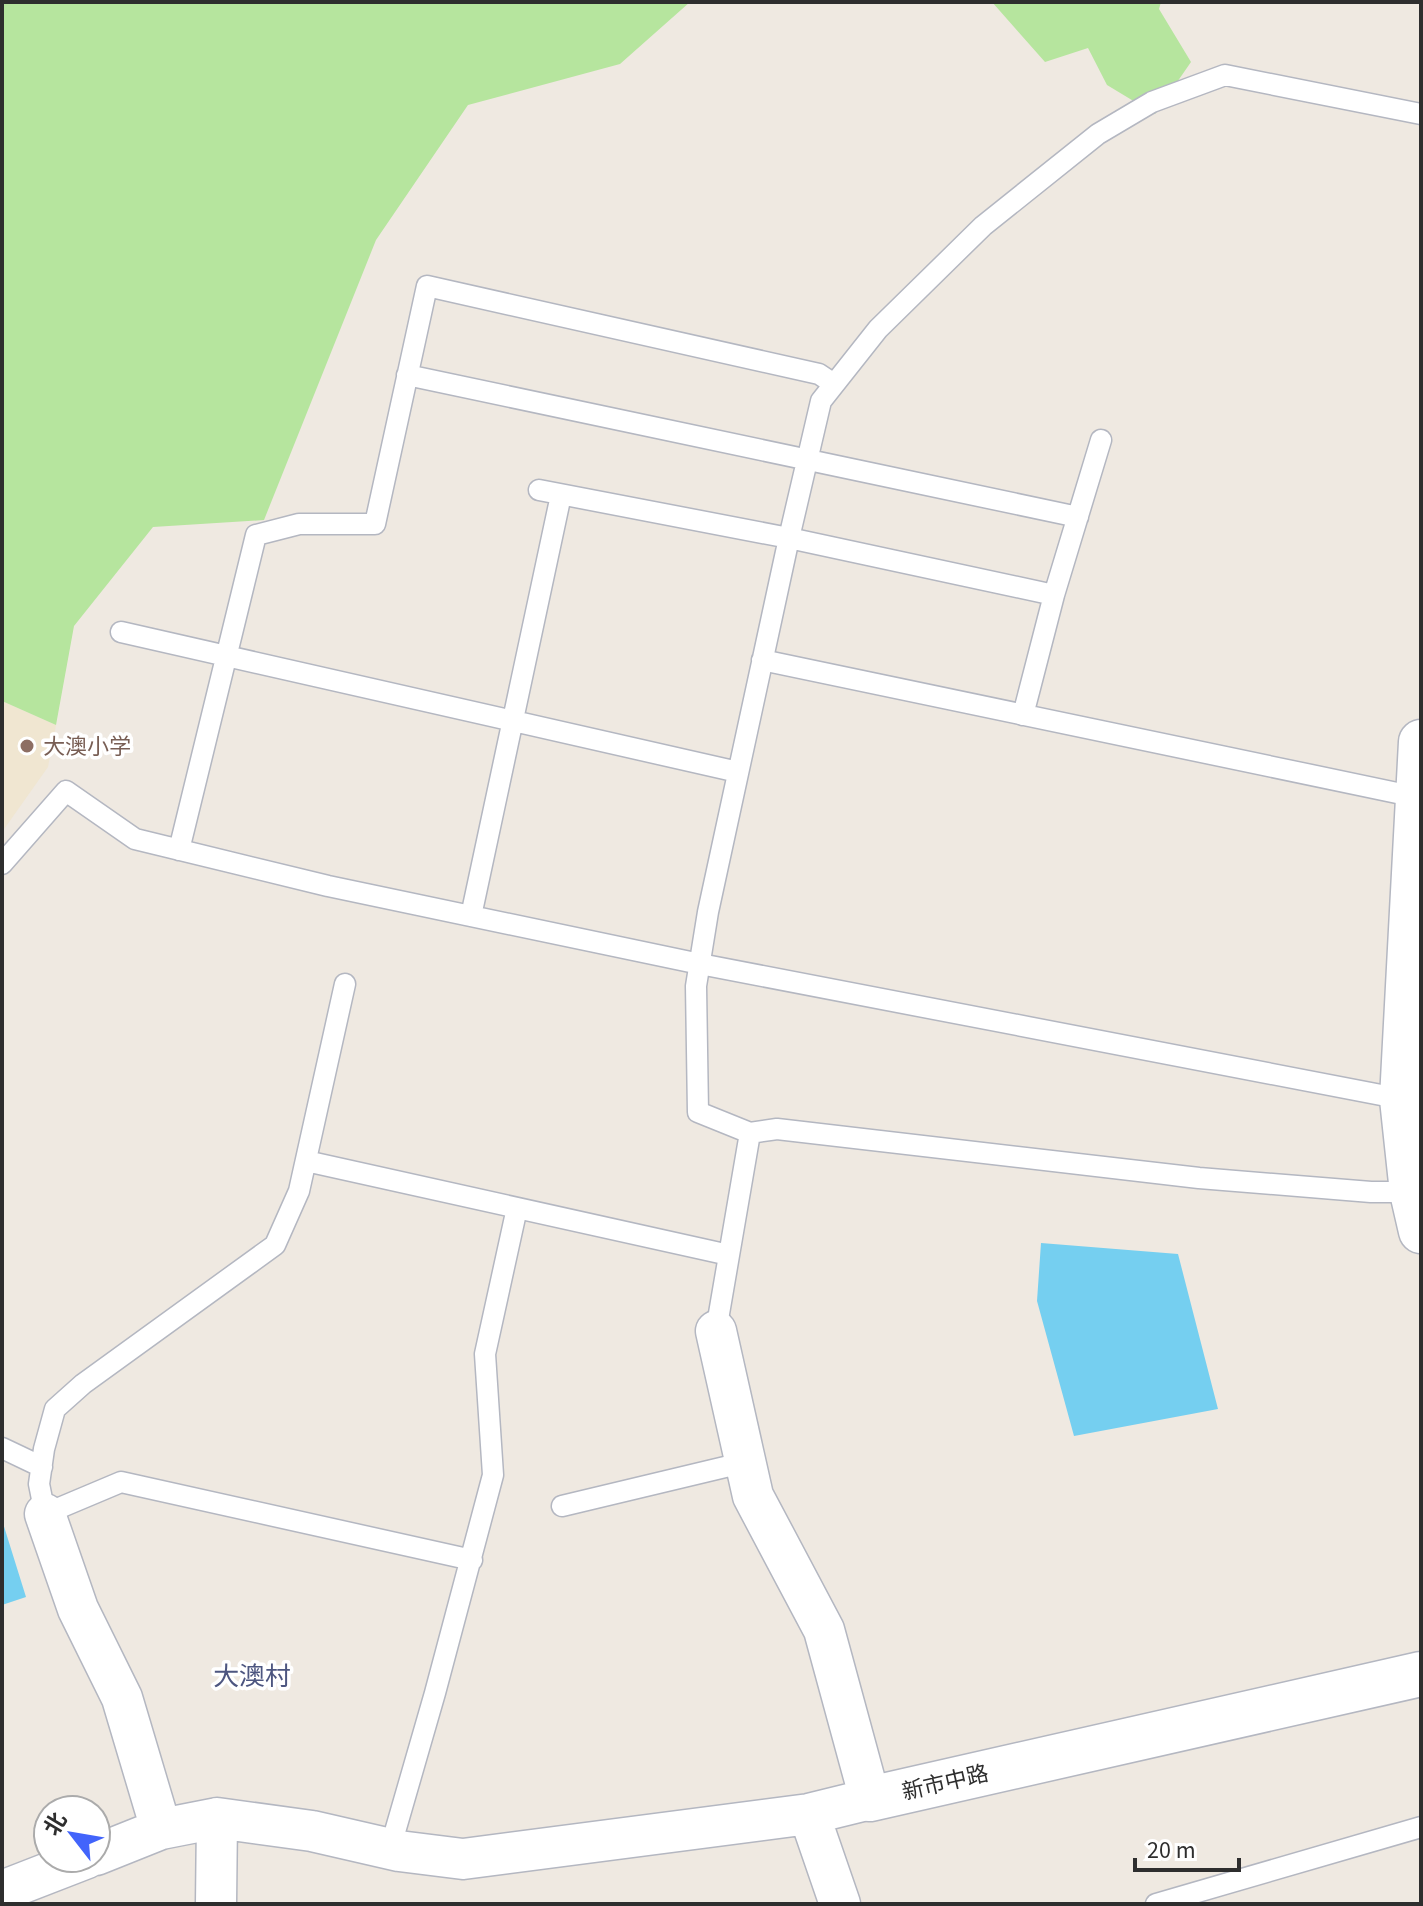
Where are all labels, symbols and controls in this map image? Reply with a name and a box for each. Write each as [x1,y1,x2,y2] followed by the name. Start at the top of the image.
[43,731,131,763] place label: 大澳小学
[18,737,36,755] marker: 大澳小学
[213,1658,291,1695] district label: 大澳村
[899,1757,992,1808] street label: 新市中路
[32,1794,112,1874] north arrow
[36,1807,75,1842] text: 北
[1135,1822,1239,1872] scale bar
[1147,1833,1196,1868] text: 20 m

